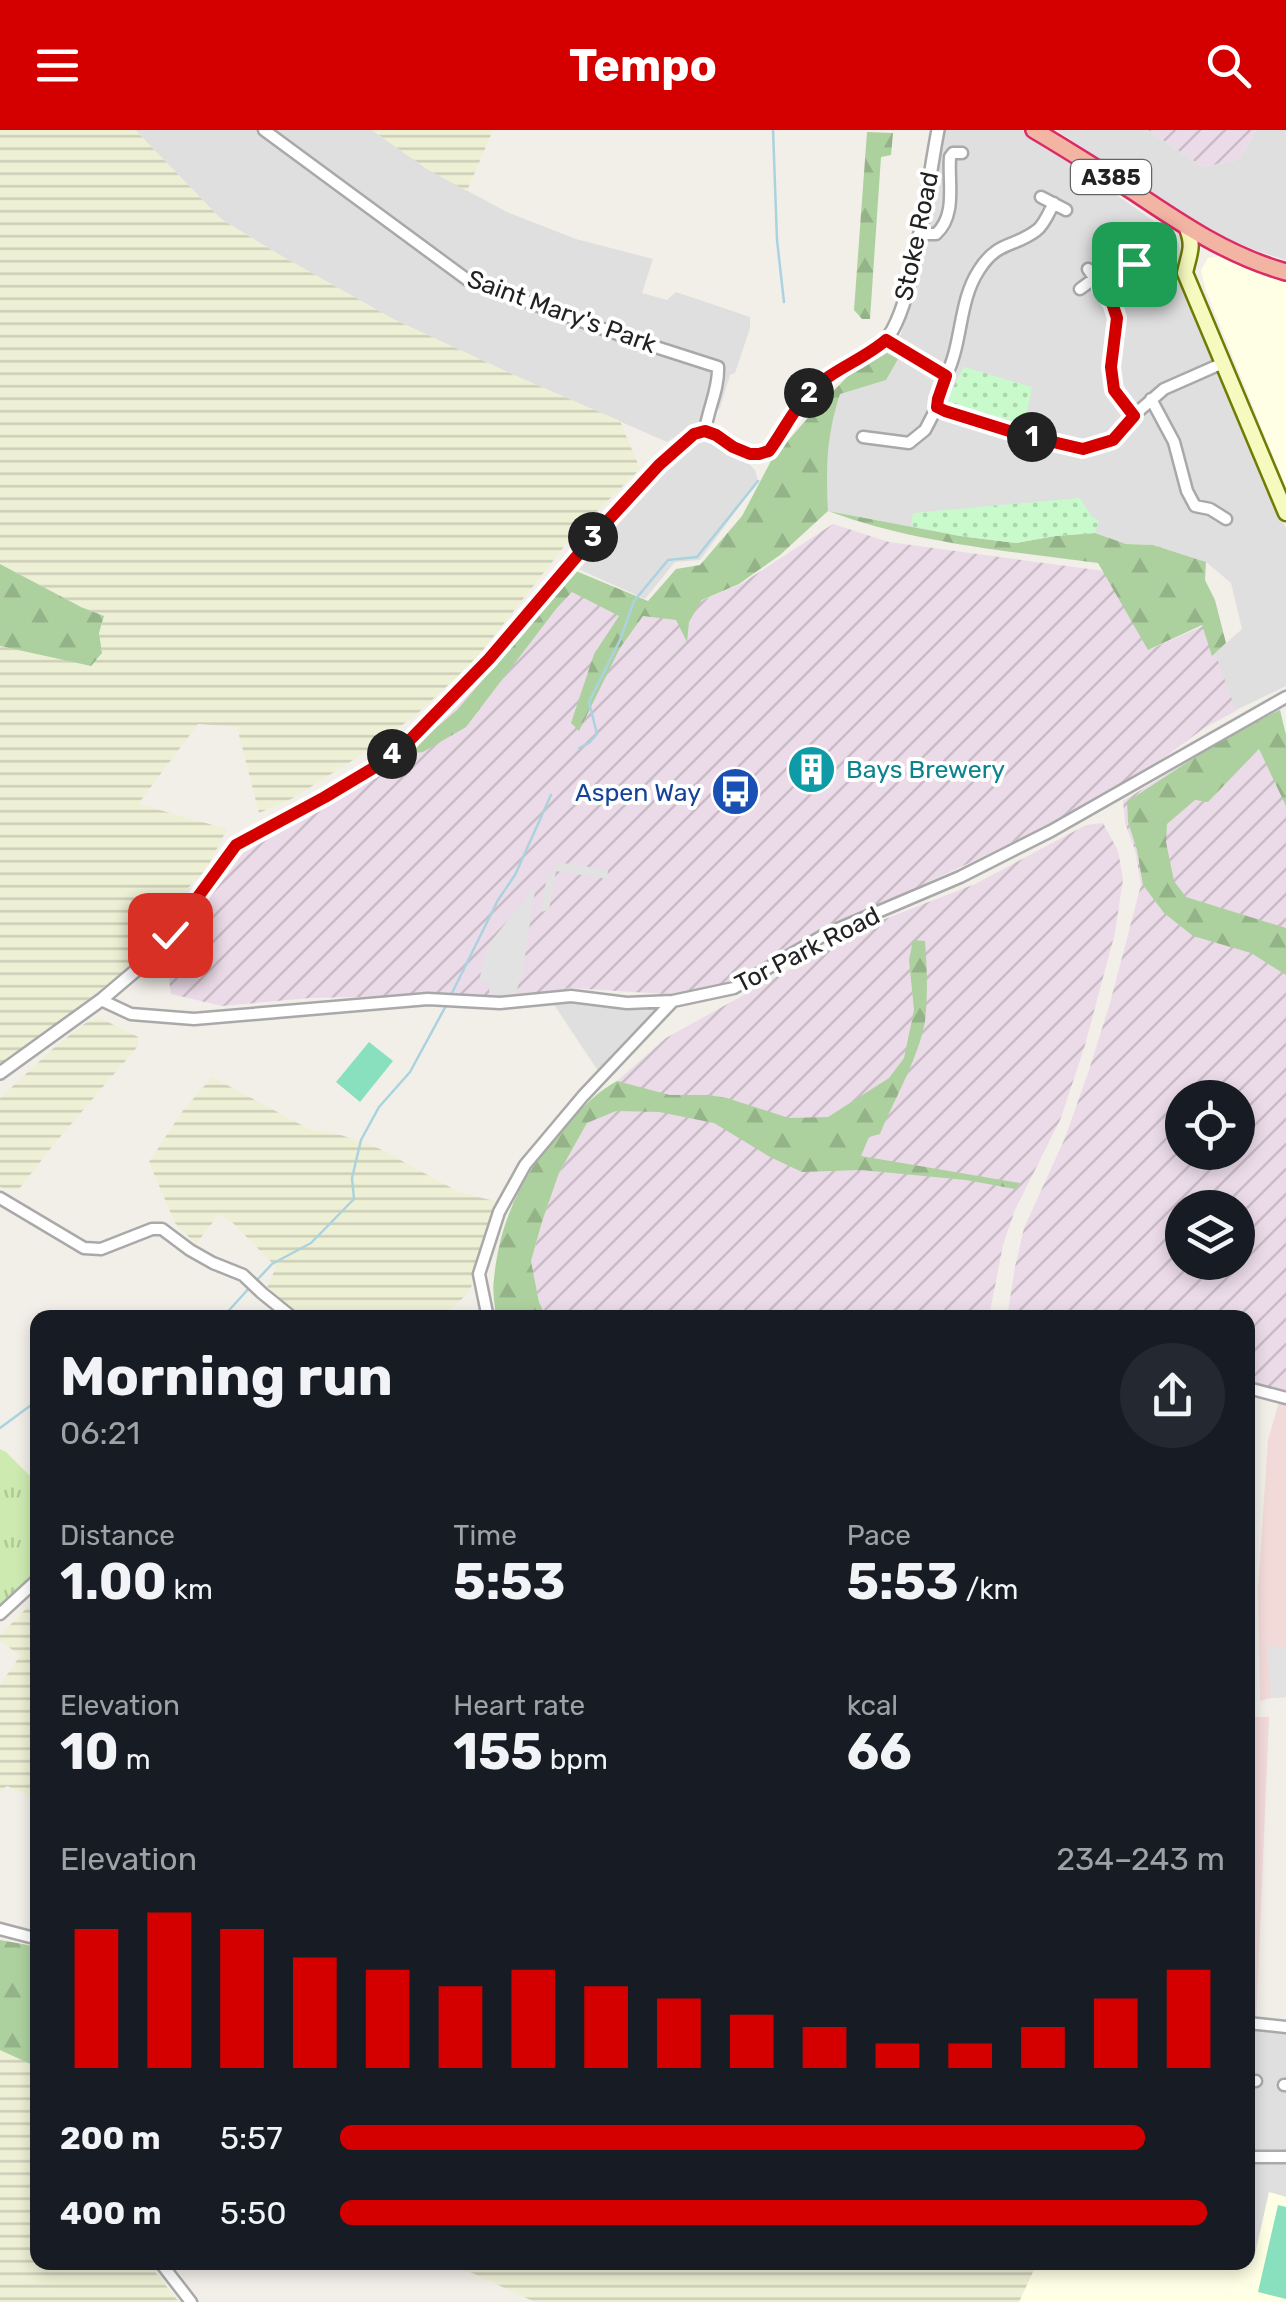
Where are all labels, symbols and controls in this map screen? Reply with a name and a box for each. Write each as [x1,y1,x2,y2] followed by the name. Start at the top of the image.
[30,38,85,93] icon: menu
[1201,38,1256,93] icon: search
[569,39,717,92] text: Tempo
[1071,160,1151,194] road number: A385
[889,169,944,303] street label: Stoke Road
[1092,222,1177,307] pin
[1107,237,1162,292] icon: arrive
[463,264,660,359] street label: Saint Mary's Park
[784,368,834,418] pin: 2
[800,376,818,409] text: 2
[1007,412,1057,462] pin: 1
[1025,420,1039,453] text: 1
[568,512,618,562] pin: 3
[584,520,602,553] text: 3
[367,729,417,779] pin: 4
[382,737,402,770] text: 4
[785,743,837,795] building icon: Bays Brewery
[846,755,1005,784] place label: Bays Brewery
[710,766,762,818] bus stop icon: Aspen Way
[575,778,701,807] place label: Aspen Way
[128,893,213,978] pin
[730,901,884,998] street label: Tor Park Road
[143,908,198,963] icon: check
[1165,1080,1255,1280] map controls
[1165,1080,1255,1170] button: locate
[1165,1190,1255,1280] button: layers
[1120,1343,1225,1448] button: share
[60,1344,393,1409] text: Morning run
[60,1414,140,1452] text: 06:21
[60,1519,175,1552] text: Distance
[453,1519,517,1552] text: Time
[847,1519,911,1552] text: Pace
[60,1552,167,1612] text: 1.00
[453,1552,565,1612] text: 5:53
[847,1552,959,1612] text: 5:53
[167,1573,213,1606] text: km
[959,1573,1019,1606] text: /km
[60,1689,180,1722] text: Elevation
[453,1689,585,1722] text: Heart rate
[847,1689,898,1722] text: kcal
[60,1722,119,1782] text: 10
[453,1722,543,1782] text: 155
[847,1722,912,1782] text: 66
[119,1743,151,1776] text: m
[543,1743,608,1776] text: bpm
[60,1840,197,1878] text: Elevation
[1056,1840,1225,1878] text: 234–243 m
[60,2119,160,2157] text: 200 m
[220,2119,283,2157] text: 5:57
[60,2194,162,2232] text: 400 m
[220,2194,287,2232] text: 5:50

